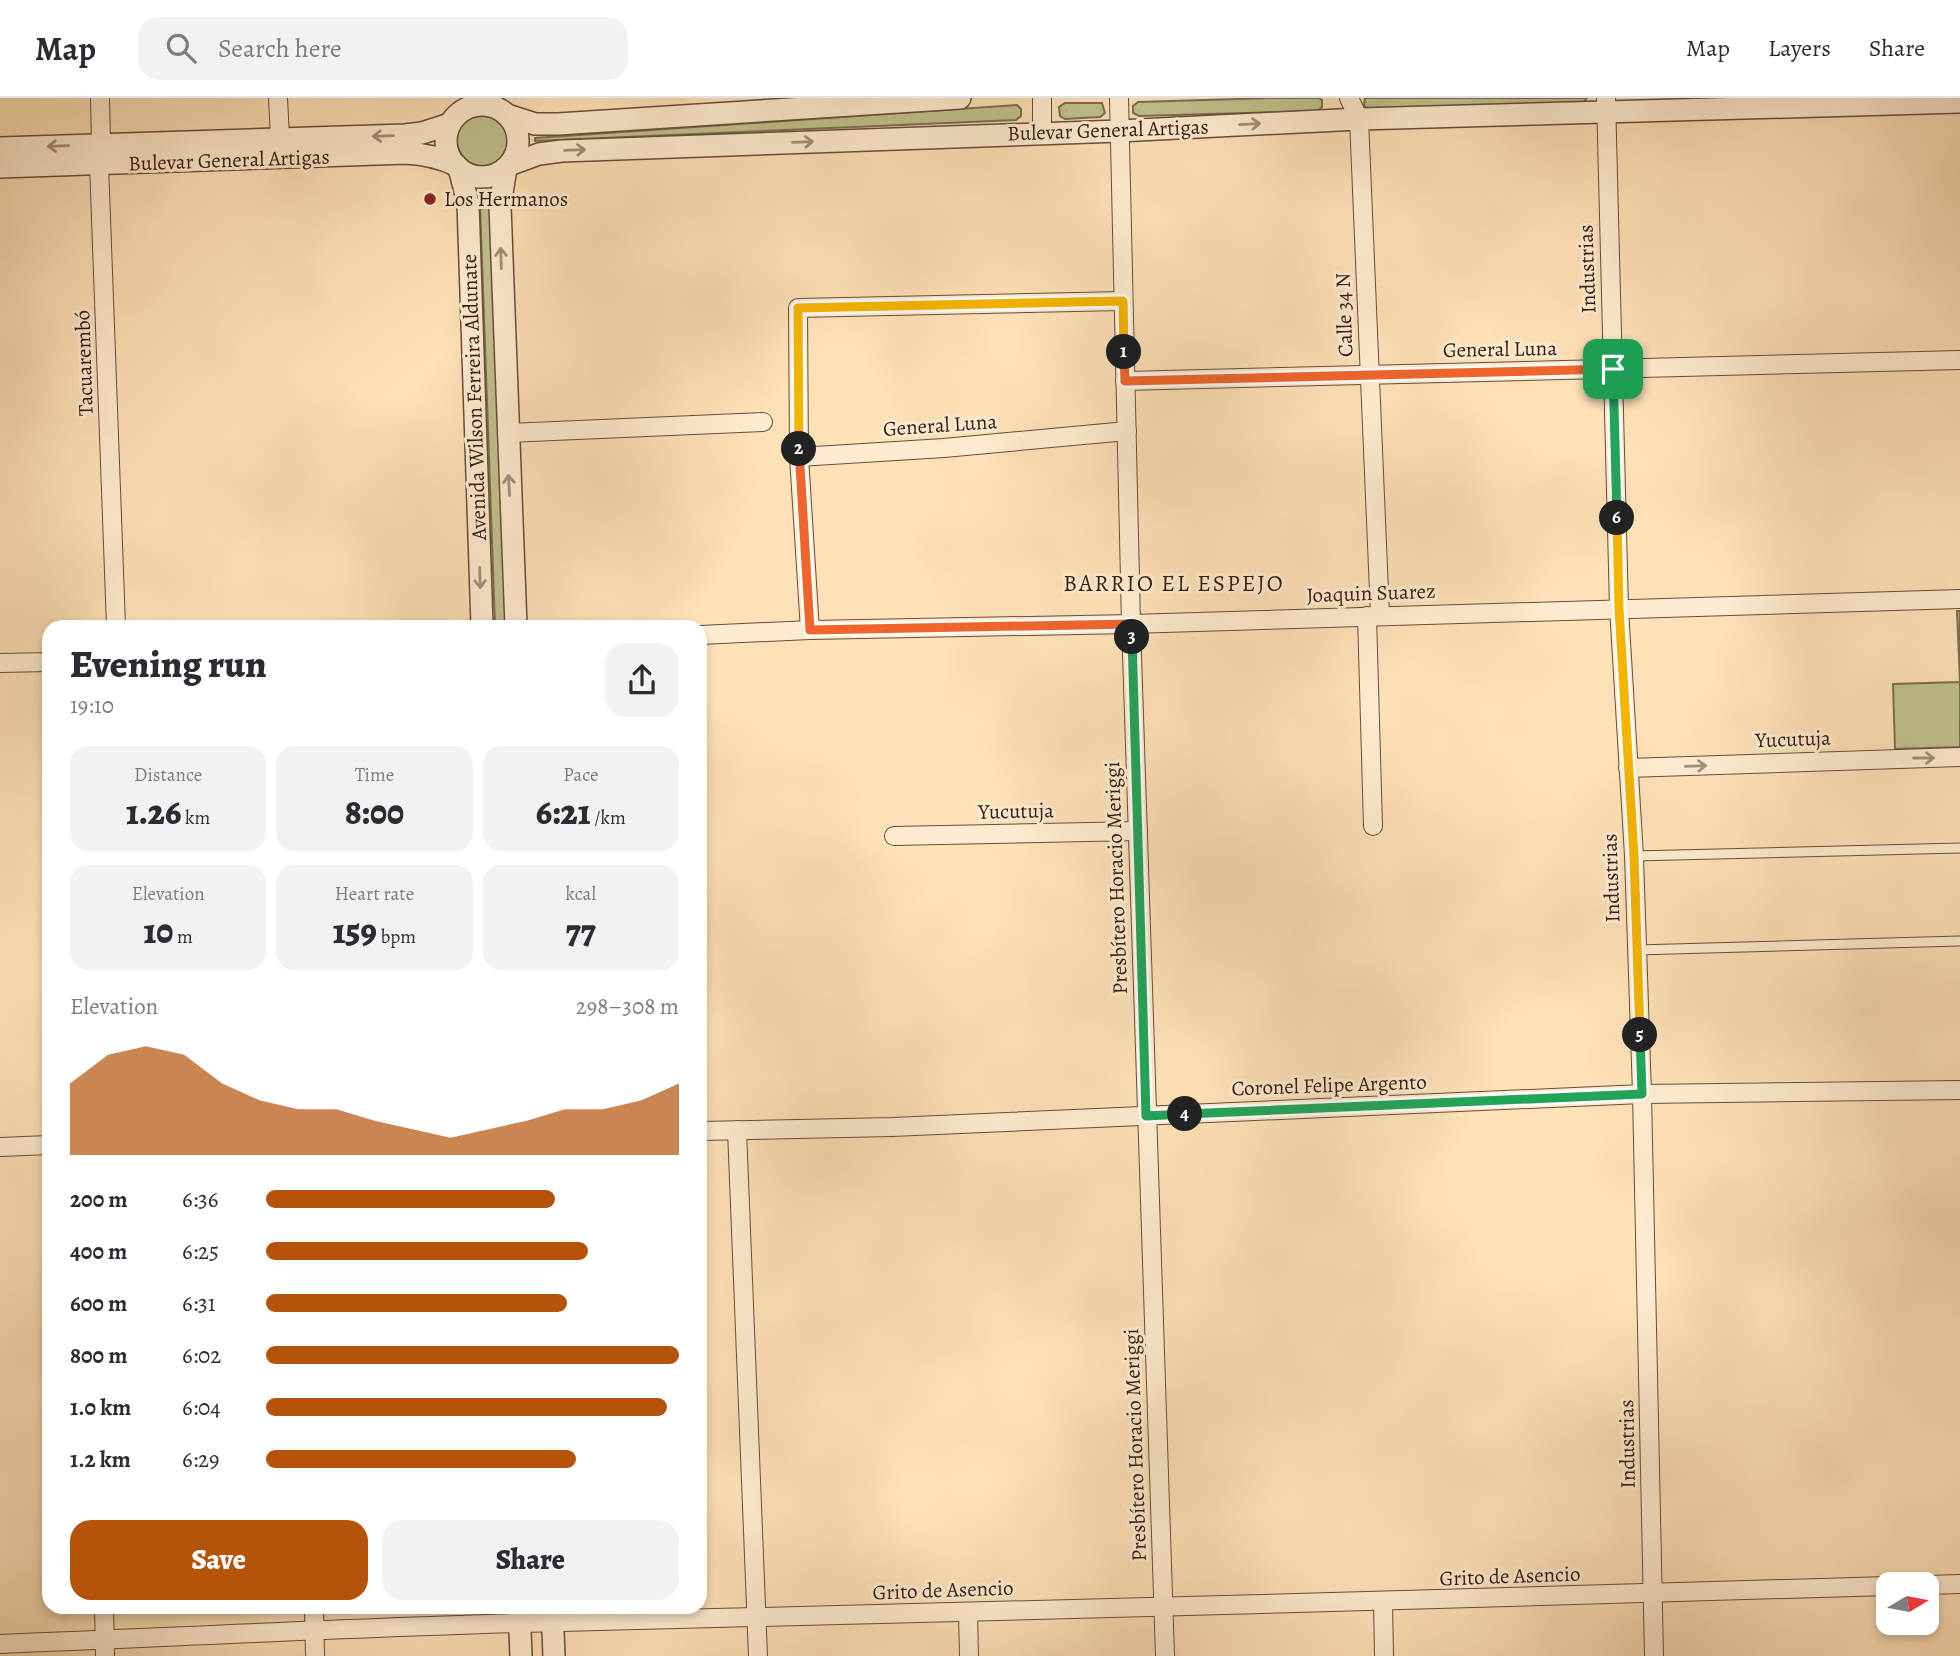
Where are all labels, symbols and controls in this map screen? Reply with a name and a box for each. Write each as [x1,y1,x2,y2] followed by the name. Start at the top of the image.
[138,17,628,80] search box
[35,26,96,71] text: Map
[162,29,200,67] icon: search
[218,31,342,66] text: Search here
[1686,32,1730,64] text: Map
[1768,32,1831,64] text: Layers
[1869,32,1925,64] text: Share
[1007,112,1209,148] street label: Bulevar General Artigas
[1239,118,1262,131] one-way arrow
[372,129,395,142] one-way arrow
[791,135,814,148] one-way arrow
[47,140,70,153] one-way arrow
[128,142,330,178] street label: Bulevar General Artigas
[564,144,587,157] one-way arrow
[444,185,568,213] place label: Los Hermanos
[422,191,438,207] marker: Los Hermanos
[1571,224,1603,314] street label: Industrias
[495,246,508,269] one-way arrow
[455,253,493,542] street label: Avenida Wilson Ferreira Aldunate
[1329,272,1359,358] street label: Calle 34 N
[68,309,100,417] street label: Tacuarembó
[1106,334,1142,370] pin: 1
[1443,334,1558,364] street label: General Luna
[1120,338,1127,364] text: 1
[1583,339,1643,399] pin
[1594,350,1632,388] icon: arrive
[882,407,998,443] street label: General Luna
[782,432,816,466] pin: 2
[794,435,803,461] text: 2
[503,474,516,497] one-way arrow
[1600,500,1634,536] pin: 6
[1612,504,1621,530] text: 6
[474,566,487,589] one-way arrow
[1063,568,1285,599] district label: BARRIO EL ESPEJO
[1306,577,1436,609] street label: Joaquin Suarez
[1114,620,1150,654] pin: 3
[1127,623,1136,649] text: 3
[70,638,267,690] text: Evening run
[605,643,679,717] button: share
[70,690,114,721] text: 19:10
[1754,724,1831,754] street label: Yucutuja
[1912,751,1935,765] one-way arrow
[1684,759,1707,772] one-way arrow
[1098,761,1134,995] street label: Presbítero Horacio Meriggi
[134,762,202,788] text: Distance
[355,762,394,788] text: Time
[563,762,598,788] text: Pace
[126,788,181,836] text: 1.26
[345,788,404,836] text: 8:00
[536,788,591,836] text: 6:21
[977,796,1054,826] street label: Yucutuja
[181,805,210,831] text: km
[591,805,626,831] text: /km
[1595,833,1627,923] street label: Industrias
[132,881,205,907] text: Elevation
[335,881,414,907] text: Heart rate
[566,881,596,907] text: kcal
[143,907,173,955] text: 10
[333,907,377,955] text: 159
[566,907,596,955] text: 77
[173,924,193,950] text: m
[377,924,416,950] text: bpm
[70,991,158,1022] text: Elevation
[576,991,679,1022] text: 298–308 m
[1622,1018,1658,1052] pin: 5
[1635,1021,1644,1047] text: 5
[1231,1068,1427,1102] street label: Coronel Felipe Argento
[1168,1096,1202,1132] pin: 4
[1180,1100,1189,1126] text: 4
[70,1184,128,1215] text: 200 m
[182,1184,218,1215] text: 6:36
[70,1236,127,1267] text: 400 m
[182,1236,219,1267] text: 6:25
[70,1288,127,1319] text: 600 m
[182,1288,216,1319] text: 6:31
[1117,1328,1153,1562] street label: Presbítero Horacio Meriggi
[70,1340,127,1371] text: 800 m
[182,1340,221,1371] text: 6:02
[70,1392,131,1423] text: 1.0 km
[182,1392,221,1423] text: 6:04
[1612,1399,1642,1489] street label: Industrias
[70,1444,131,1475] text: 1.2 km
[182,1444,220,1475] text: 6:29
[70,1520,368,1600] button: Save
[382,1520,679,1600] button: Share
[1439,1560,1581,1592] street label: Grito de Asencio
[1876,1572,1939,1634] north arrow
[1876,1572,1939,1635] map controls
[872,1574,1014,1606] street label: Grito de Asencio

